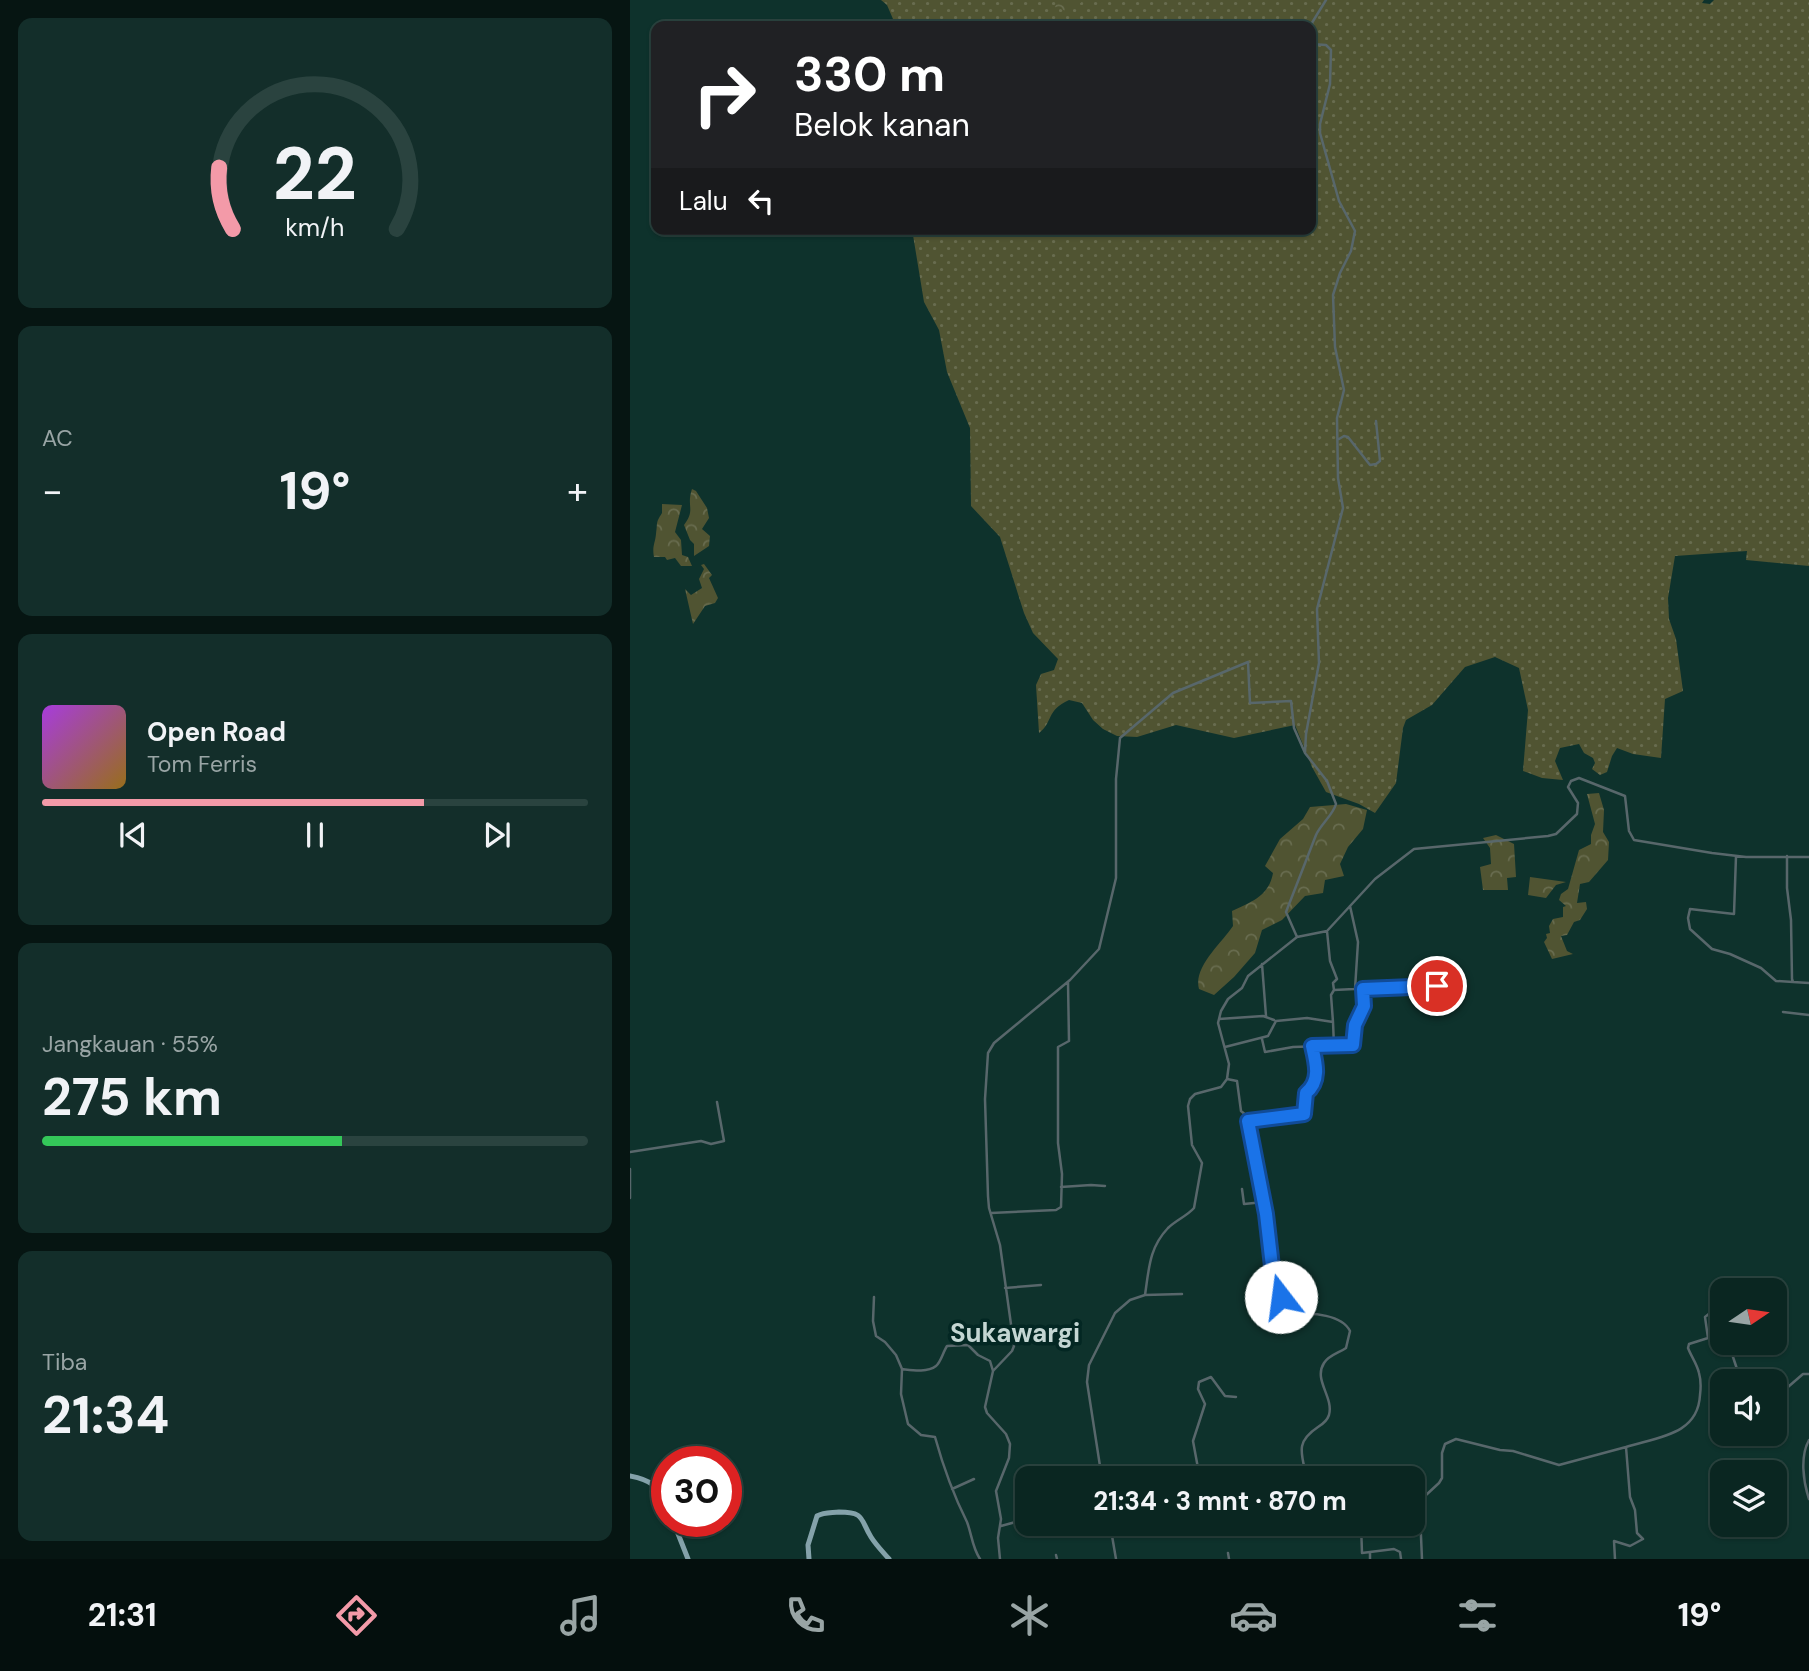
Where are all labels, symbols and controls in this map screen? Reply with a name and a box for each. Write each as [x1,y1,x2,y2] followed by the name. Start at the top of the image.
[794,42,945,106] text: 330 m
[679,49,770,140] icon: right
[794,104,970,146] text: Belok kanan
[273,127,357,222] text: 22
[742,182,780,220] icon: left
[679,184,728,218] text: Lalu
[285,211,345,244] text: km/h
[42,423,73,453] text: AC
[280,457,350,525] text: 19°
[42,466,63,516] text: −
[567,466,588,516] text: +
[147,715,286,749] text: Open Road
[147,749,257,779] text: Tom Ferris
[114,816,152,854] icon: previous
[296,816,334,854] icon: pause
[478,816,516,854] icon: next
[1407,956,1467,1016] pin
[1418,967,1456,1005] icon: arrive
[42,1029,218,1059] text: Jangkauan · 55%
[42,1063,222,1131] text: 275 km
[1244,1260,1318,1334] position arrow
[1710,1278,1787,1354] north arrow
[1710,1278,1787,1537] map controls
[950,1316,1080,1350] district label: Sukawargi
[42,1347,87,1377] text: Tiba
[1710,1369,1787,1446] button: sound
[42,1381,169,1449] text: 21:34
[651,1446,742,1537] speed limit sign: 30
[1710,1460,1787,1537] button: layers
[1093,1484,1347,1518] text: 21:34 · 3 mnt · 870 m
[332,1591,381,1640] icon: directions
[556,1591,605,1640] icon: music
[781,1591,830,1640] icon: phone
[1005,1591,1054,1640] icon: climate
[1229,1591,1278,1640] icon: car
[1453,1591,1502,1640] icon: filters
[88,1594,157,1636] text: 21:31
[1678,1594,1721,1636] text: 19°

